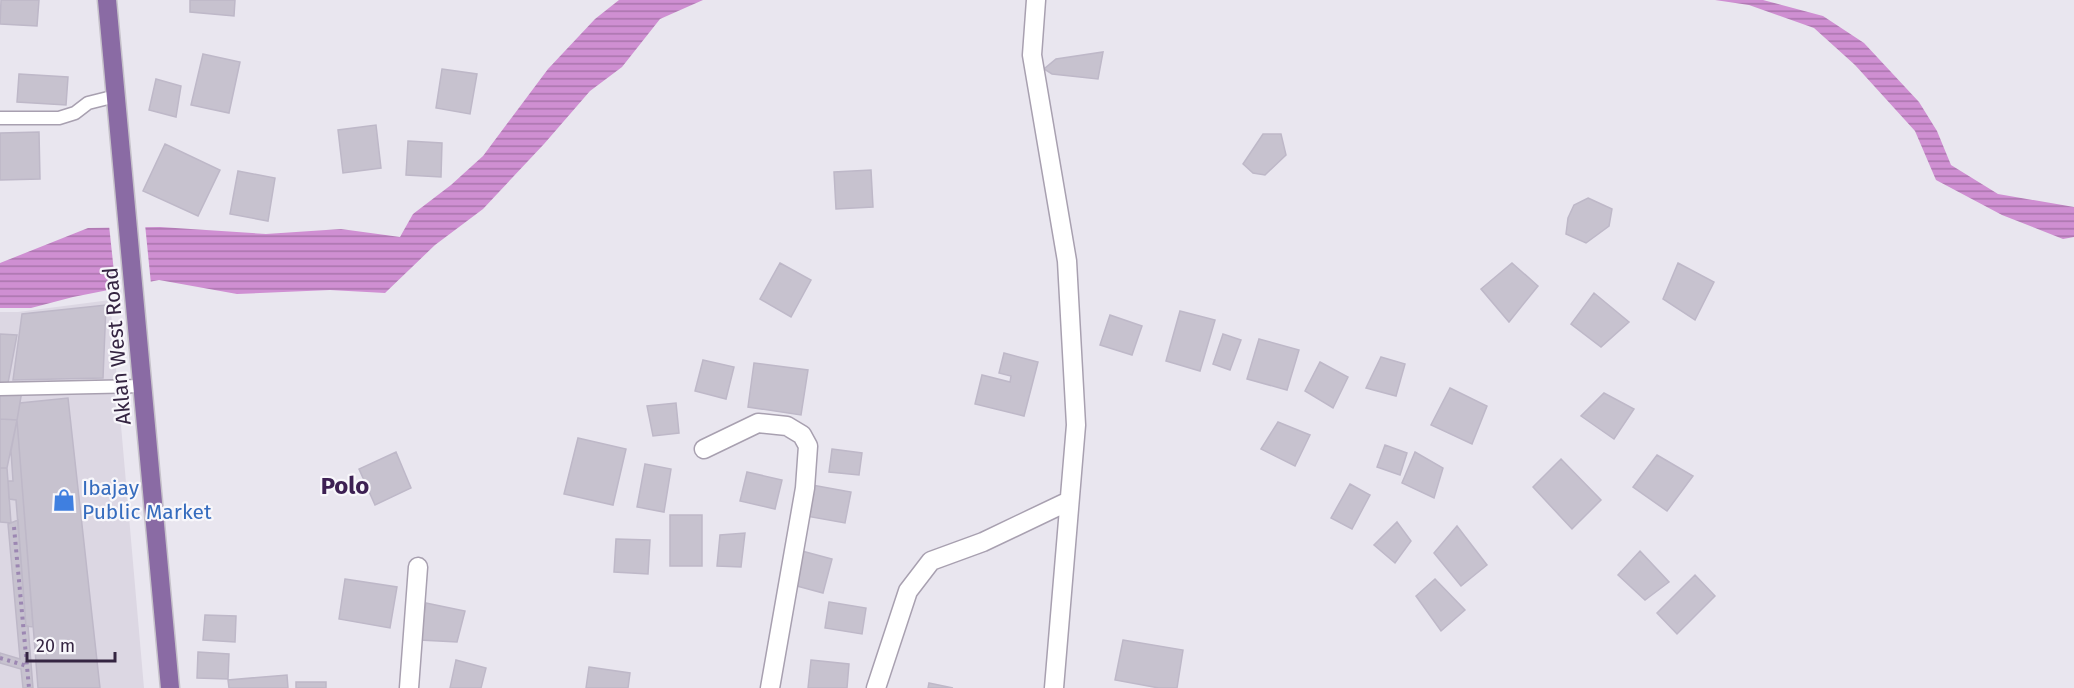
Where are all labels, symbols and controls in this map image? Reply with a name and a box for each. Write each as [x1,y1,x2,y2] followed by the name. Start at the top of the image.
[97,266,137,426] street label: Aklan West Road
[321,472,369,500] district label: Polo
[82,475,212,525] place label: Ibajay Public Market
[51,487,77,513] shop icon: Ibajay Public Market
[27,625,116,663] scale bar
[36,635,75,657] text: 20 m

